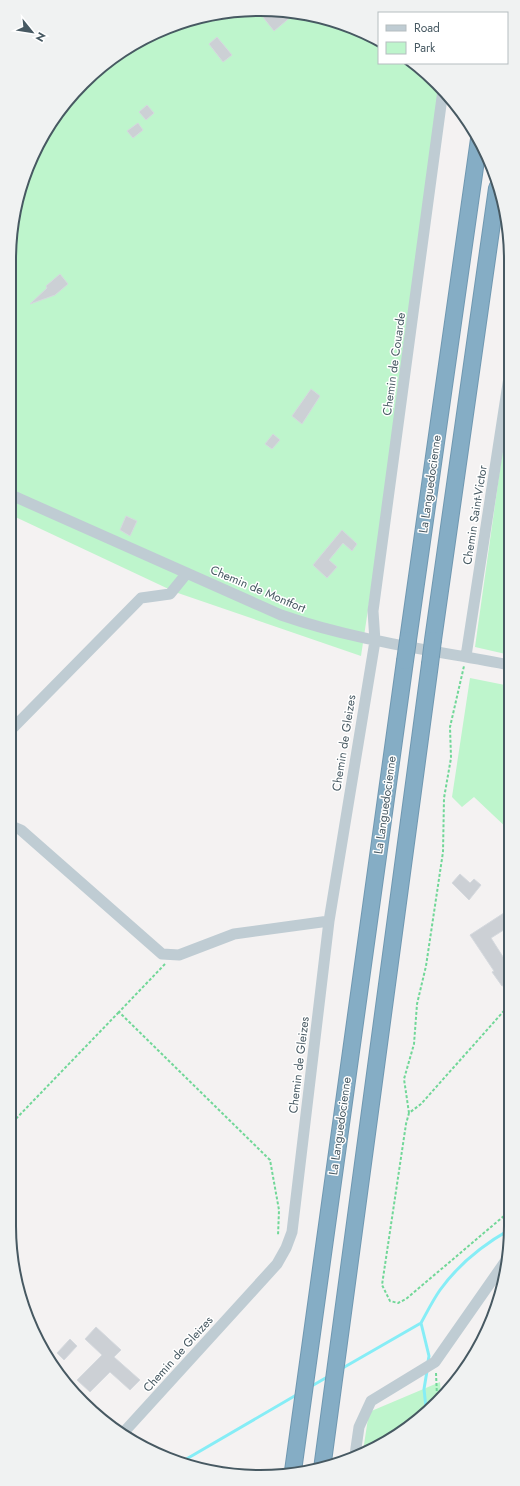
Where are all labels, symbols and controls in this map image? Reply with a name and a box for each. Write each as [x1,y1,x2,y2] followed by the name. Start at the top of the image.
[12,12,52,52] north arrow
[378,12,508,64] legend
[414,19,440,37] text: Road
[32,29,50,45] text: N
[414,39,436,57] text: Park
[378,311,410,417] street label: Chemin de Couarde
[414,434,446,534] street label: La Languedocienne
[458,463,492,566] street label: Chemin Saint-Victor
[207,561,309,617] street label: Chemin de Montfort
[327,693,361,793] street label: Chemin de Gleizes
[369,755,401,855] street label: La Languedocienne
[284,1015,314,1114] street label: Chemin de Gleizes
[324,1076,356,1176] street label: La Languedocienne
[139,1312,217,1396] street label: Chemin de Gleizes

